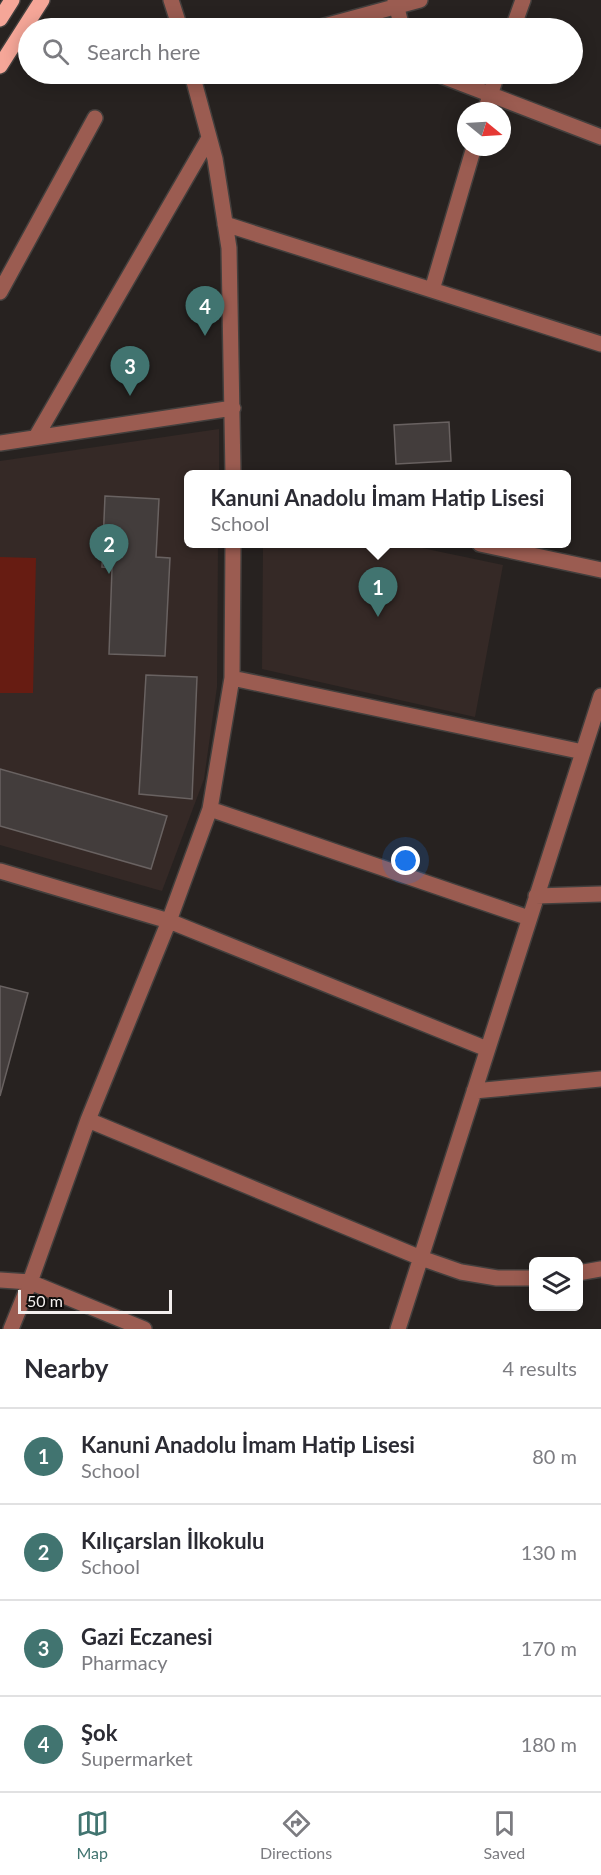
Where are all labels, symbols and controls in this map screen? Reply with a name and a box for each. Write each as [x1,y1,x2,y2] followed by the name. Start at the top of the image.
[18,18,583,84] search box
[39,35,72,68] icon: search
[87,38,200,65] text: Search here
[457,102,511,156] north arrow
[186,286,224,336] pin: 4
[110,346,150,396] pin: 3
[184,470,571,548] popup
[211,484,544,511] text: Kanuni Anadolu İmam Hatip Lisesi
[211,511,269,535] text: School
[90,524,128,574] pin: 2
[358,568,398,617] pin: 1
[391,846,420,875] your location
[529,1257,583,1311] map controls
[529,1257,583,1311] button: layers
[18,1287,172,1314] scale bar
[27,1291,63,1310] text: 50 m
[24,1352,109,1384] text: Nearby
[502,1356,577,1380] text: 4 results
[81,1431,415,1458] text: Kanuni Anadolu İmam Hatip Lisesi
[38,1444,49,1468] text: 1
[532,1444,577,1468] text: 80 m
[81,1458,140,1482] text: School
[81,1527,264,1554] text: Kılıçarslan İlkokulu
[38,1540,49,1564] text: 2
[521,1540,577,1564] text: 130 m
[81,1554,140,1578] text: School
[81,1623,213,1650] text: Gazi Eczanesi
[38,1636,49,1660] text: 3
[521,1636,577,1660] text: 170 m
[81,1650,168,1674] text: Pharmacy
[81,1719,117,1746] text: Şok
[38,1732,49,1756] text: 4
[521,1732,577,1756] text: 180 m
[81,1746,193,1770] text: Supermarket
[76,1807,109,1862] tab: Map
[260,1807,332,1862] tab: Directions
[484,1807,525,1862] tab: Saved

